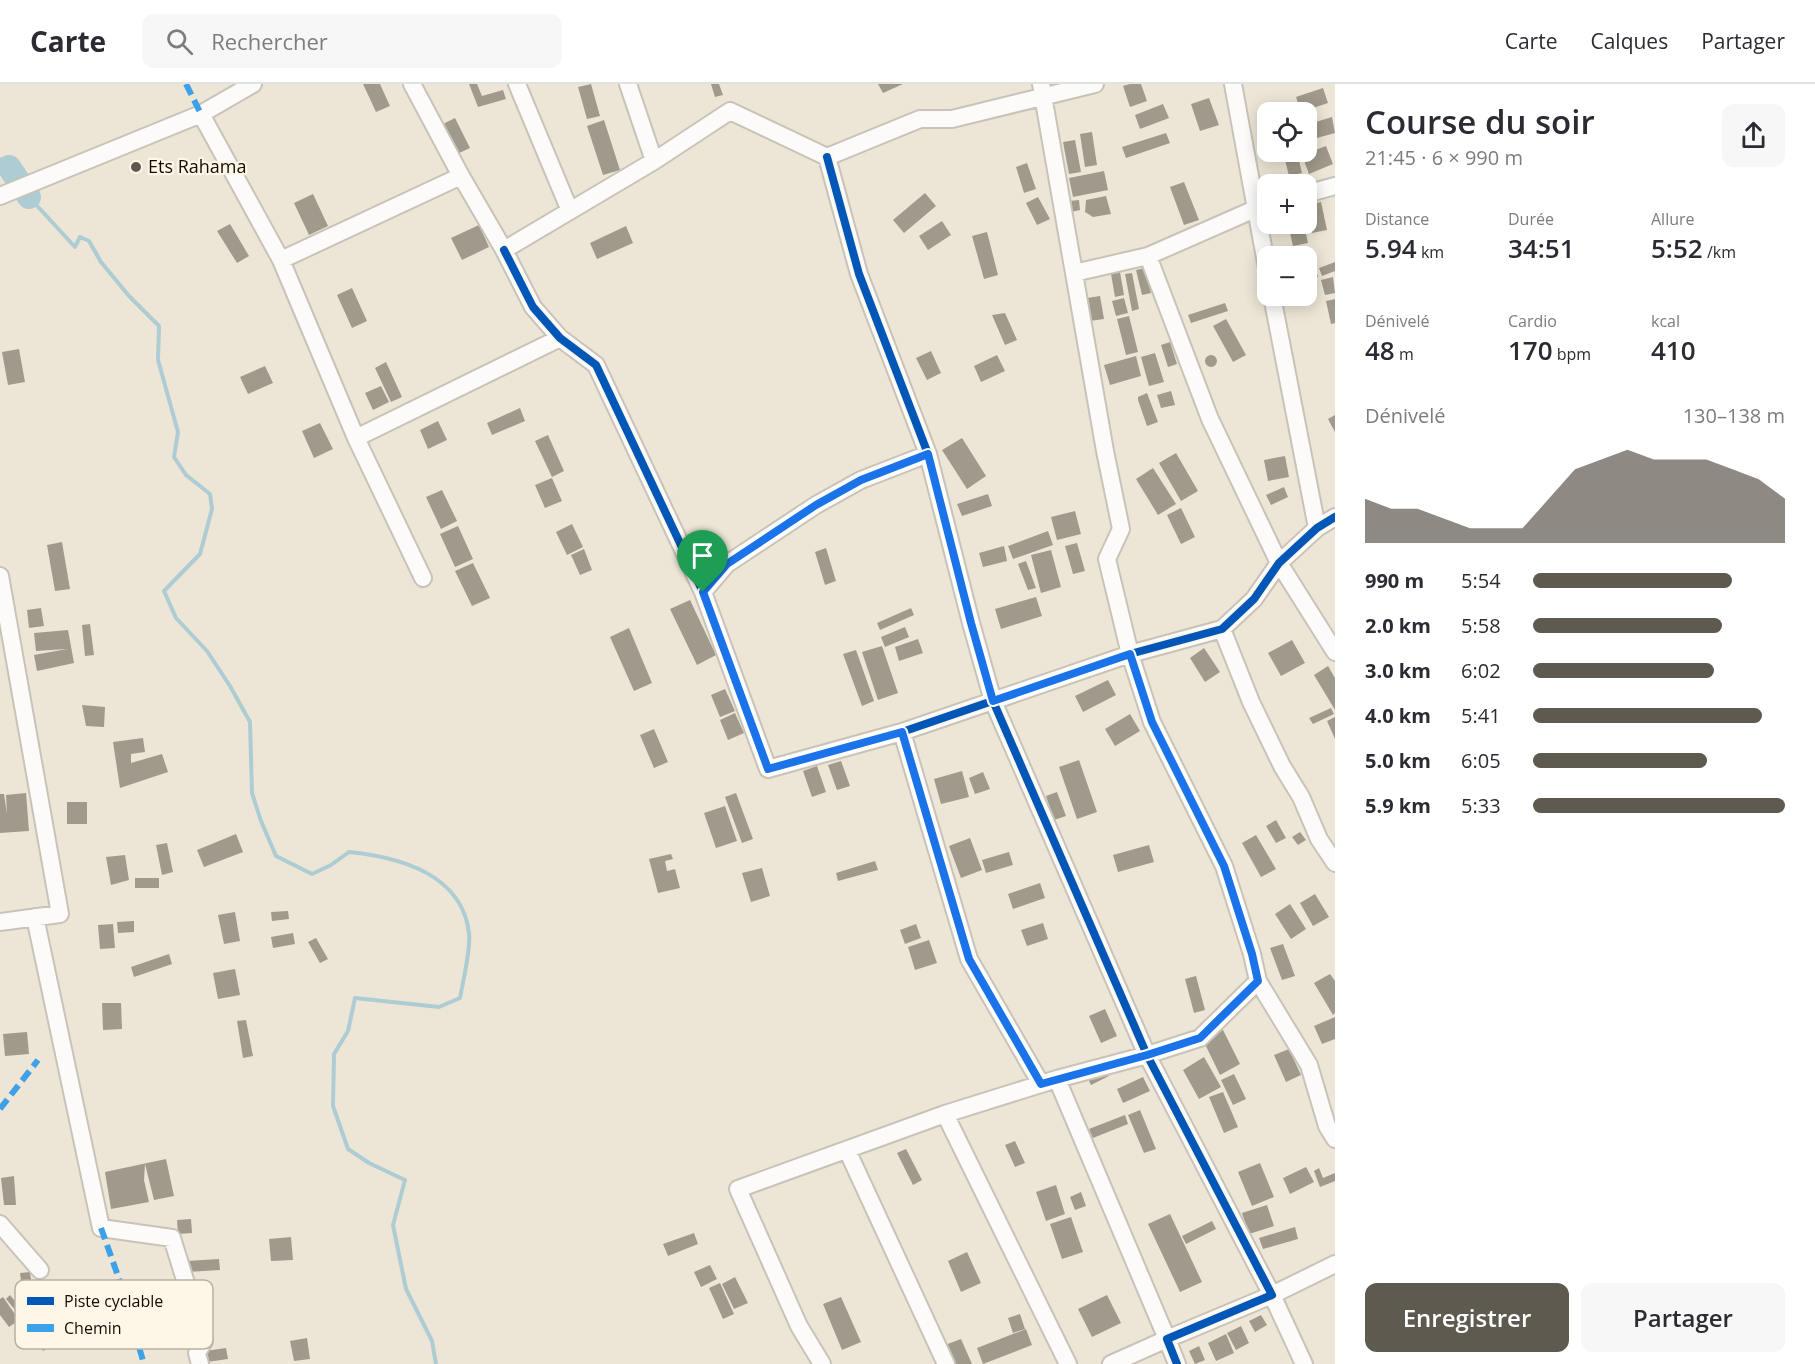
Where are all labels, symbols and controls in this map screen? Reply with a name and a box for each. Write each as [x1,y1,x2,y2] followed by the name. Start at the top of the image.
[142,14,562,68] search box
[30,22,106,60] text: Carte
[163,25,196,58] icon: search
[211,26,328,56] text: Rechercher
[1505,27,1557,55] text: Carte
[1590,27,1668,55] text: Calques
[1701,27,1785,55] text: Partager
[1365,99,1595,144] text: Course du soir
[1257,102,1317,306] map controls
[1257,102,1317,162] button: locate
[1722,104,1785,167] button: share
[1365,144,1523,171] text: 21:45 · 6 × 990 m
[148,154,247,178] place label: Ets Rahama
[129,160,143,174] marker: Ets Rahama
[1257,174,1317,234] button: +
[1365,208,1429,230] text: Distance
[1508,208,1554,230] text: Durée
[1651,208,1695,230] text: Allure
[1365,230,1417,266] text: 5.94
[1508,230,1575,266] text: 34:51
[1651,230,1703,266] text: 5:52
[1417,241,1444,263] text: km
[1703,241,1736,263] text: /km
[1257,246,1317,306] button: −
[1365,310,1429,332] text: Dénivelé
[1508,310,1557,332] text: Cardio
[1651,310,1680,332] text: kcal
[1365,332,1395,368] text: 48
[1508,332,1553,368] text: 170
[1651,332,1696,368] text: 410
[1395,343,1414,365] text: m
[1553,343,1591,365] text: bpm
[1365,402,1446,429] text: Dénivelé
[1683,402,1785,429] text: 130–138 m
[677,530,728,592] pin
[686,539,719,572] icon: arrive
[1365,567,1424,594] text: 990 m
[1461,567,1501,594] text: 5:54
[1365,612,1431,639] text: 2.0 km
[1461,612,1501,639] text: 5:58
[1365,657,1431,684] text: 3.0 km
[1461,657,1501,684] text: 6:02
[1365,702,1431,729] text: 4.0 km
[1461,702,1501,729] text: 5:41
[1365,747,1431,774] text: 5.0 km
[1461,747,1501,774] text: 6:05
[1365,792,1431,819] text: 5.9 km
[1461,792,1501,819] text: 5:33
[15,1280,213,1349] legend
[1365,1283,1569,1352] button: Enregistrer
[1581,1283,1785,1352] button: Partager
[64,1290,163,1312] text: Piste cyclable
[64,1317,122,1339] text: Chemin

